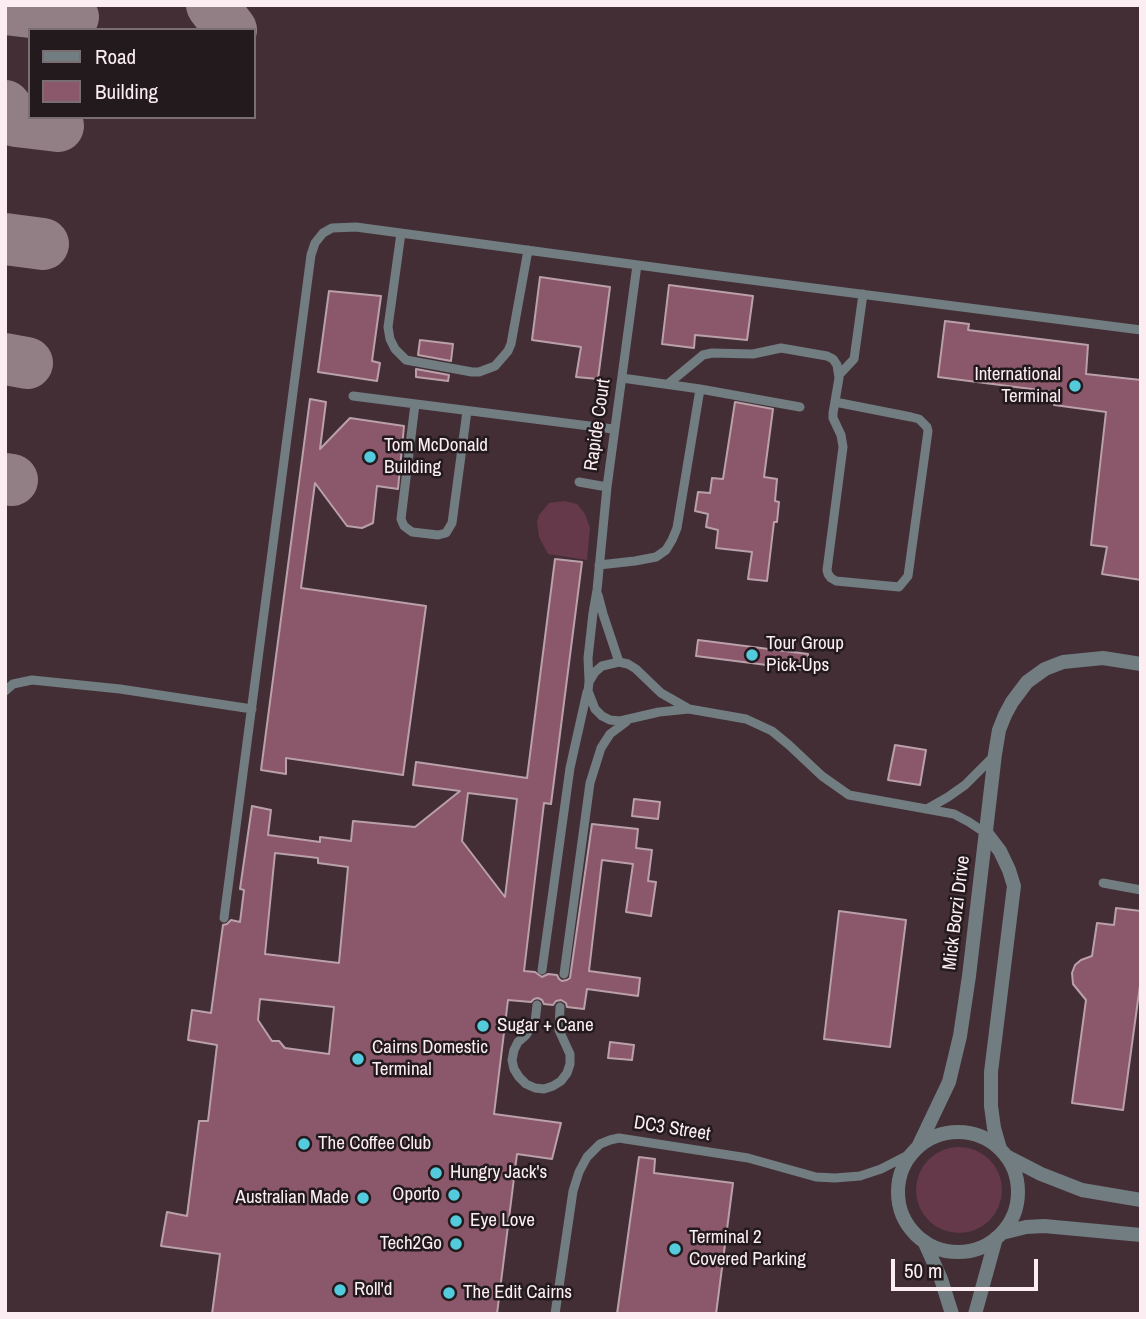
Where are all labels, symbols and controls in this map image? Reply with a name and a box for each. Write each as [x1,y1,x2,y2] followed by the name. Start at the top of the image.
[28,28,256,119] legend
[95,42,136,71] text: Road
[95,77,158,106] text: Building
[974,364,1061,408] place label: International Terminal
[580,378,616,472] street label: Rapide Court
[1067,378,1083,394] marker: International Terminal
[384,435,488,479] place label: Tom McDonald Building
[362,449,378,465] marker: Tom McDonald Building
[766,633,844,677] place label: Tour Group Pick-Ups
[744,647,760,663] marker: Tour Group Pick-Ups
[939,854,975,972] street label: Mick Borzi Drive
[497,1015,594,1037] place label: Sugar + Cane
[475,1018,491,1034] marker: Sugar + Cane
[372,1037,488,1081] place label: Cairns Domestic Terminal
[350,1051,366,1067] marker: Cairns Domestic Terminal
[632,1112,712,1146] street label: DC3 Street
[318,1133,431,1155] place label: The Coffee Club
[296,1136,312,1152] marker: The Coffee Club
[450,1162,547,1184] place label: Hungry Jack's
[428,1165,444,1181] marker: Hungry Jack's
[392,1184,440,1206] place label: Oporto
[236,1187,349,1209] place label: Australian Made
[446,1187,462,1203] marker: Oporto
[355,1190,371,1206] marker: Australian Made
[470,1210,535,1232] place label: Eye Love
[448,1213,464,1229] marker: Eye Love
[689,1227,806,1271] place label: Terminal 2 Covered Parking
[380,1233,442,1255] place label: Tech2Go
[448,1236,464,1252] marker: Tech2Go
[667,1241,683,1257] marker: Terminal 2 Covered Parking
[894,1246,1041,1290] scale bar
[904,1256,942,1285] text: 50 m
[354,1279,392,1301] place label: Roll'd
[332,1282,348,1298] marker: Roll'd
[463,1282,572,1304] place label: The Edit Cairns
[441,1285,457,1301] marker: The Edit Cairns

